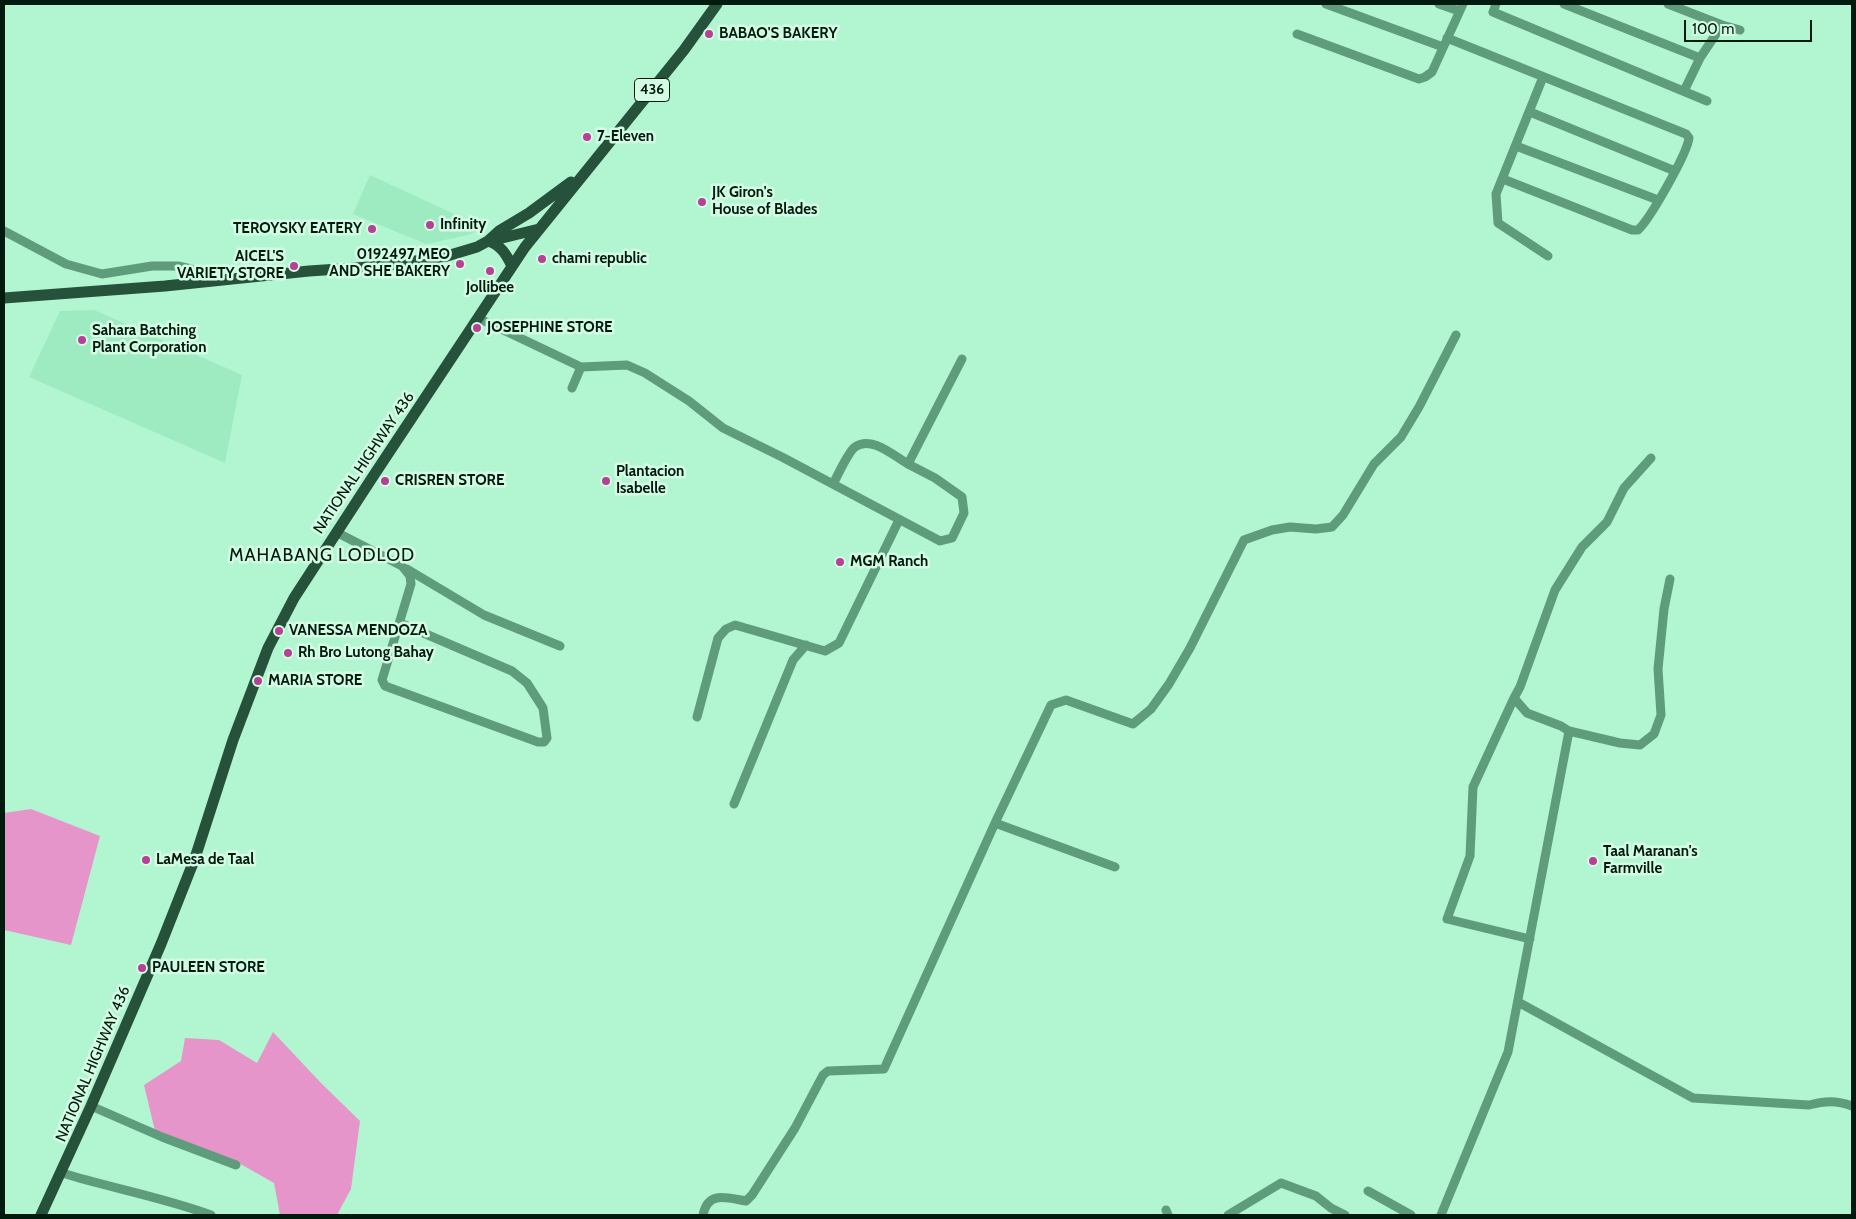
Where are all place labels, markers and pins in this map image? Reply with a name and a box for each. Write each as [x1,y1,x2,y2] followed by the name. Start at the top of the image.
[719,25,838,43] place label: BABAO'S BAKERY
[703,28,715,40] marker: BABAO'S BAKERY
[597,128,654,146] place label: 7-Eleven
[581,131,593,143] marker: 7-Eleven
[712,184,817,219] place label: JK Giron's House of Blades
[696,196,708,208] marker: JK Giron's House of Blades
[440,216,486,234] place label: Infinity
[424,219,436,231] marker: Infinity
[233,220,362,238] place label: TEROYSKY EATERY
[366,223,378,235] marker: TEROYSKY EATERY
[329,246,450,281] place label: 0192497 MEO AND SHE BAKERY
[177,248,284,283] place label: AICEL'S VARIETY STORE
[552,250,647,268] place label: chami republic
[536,253,548,265] marker: chami republic
[454,258,466,270] marker: 0192497 MEO AND SHE BAKERY
[288,260,300,272] marker: AICEL'S VARIETY STORE
[484,265,496,277] marker: Jollibee
[466,279,514,297] place label: Jollibee
[487,319,613,337] place label: JOSEPHINE STORE
[92,322,206,357] place label: Sahara Batching Plant Corporation
[471,322,483,334] marker: JOSEPHINE STORE
[76,334,88,346] marker: Sahara Batching Plant Corporation
[616,463,684,498] place label: Plantacion Isabelle
[395,472,504,490] place label: CRISREN STORE
[379,475,391,487] marker: CRISREN STORE
[600,475,612,487] marker: Plantacion Isabelle
[850,553,928,571] place label: MGM Ranch
[834,556,846,568] marker: MGM Ranch
[289,622,427,640] place label: VANESSA MENDOZA
[273,625,285,637] marker: VANESSA MENDOZA
[298,644,434,662] place label: Rh Bro Lutong Bahay
[282,647,294,659] marker: Rh Bro Lutong Bahay
[268,672,362,690] place label: MARIA STORE
[252,675,264,687] marker: MARIA STORE
[1603,843,1698,878] place label: Taal Maranan's Farmville
[156,851,254,869] place label: LaMesa de Taal
[140,854,152,866] marker: LaMesa de Taal
[1587,855,1599,867] marker: Taal Maranan's Farmville
[152,959,265,977] place label: PAULEEN STORE
[136,962,148,974] marker: PAULEEN STORE

